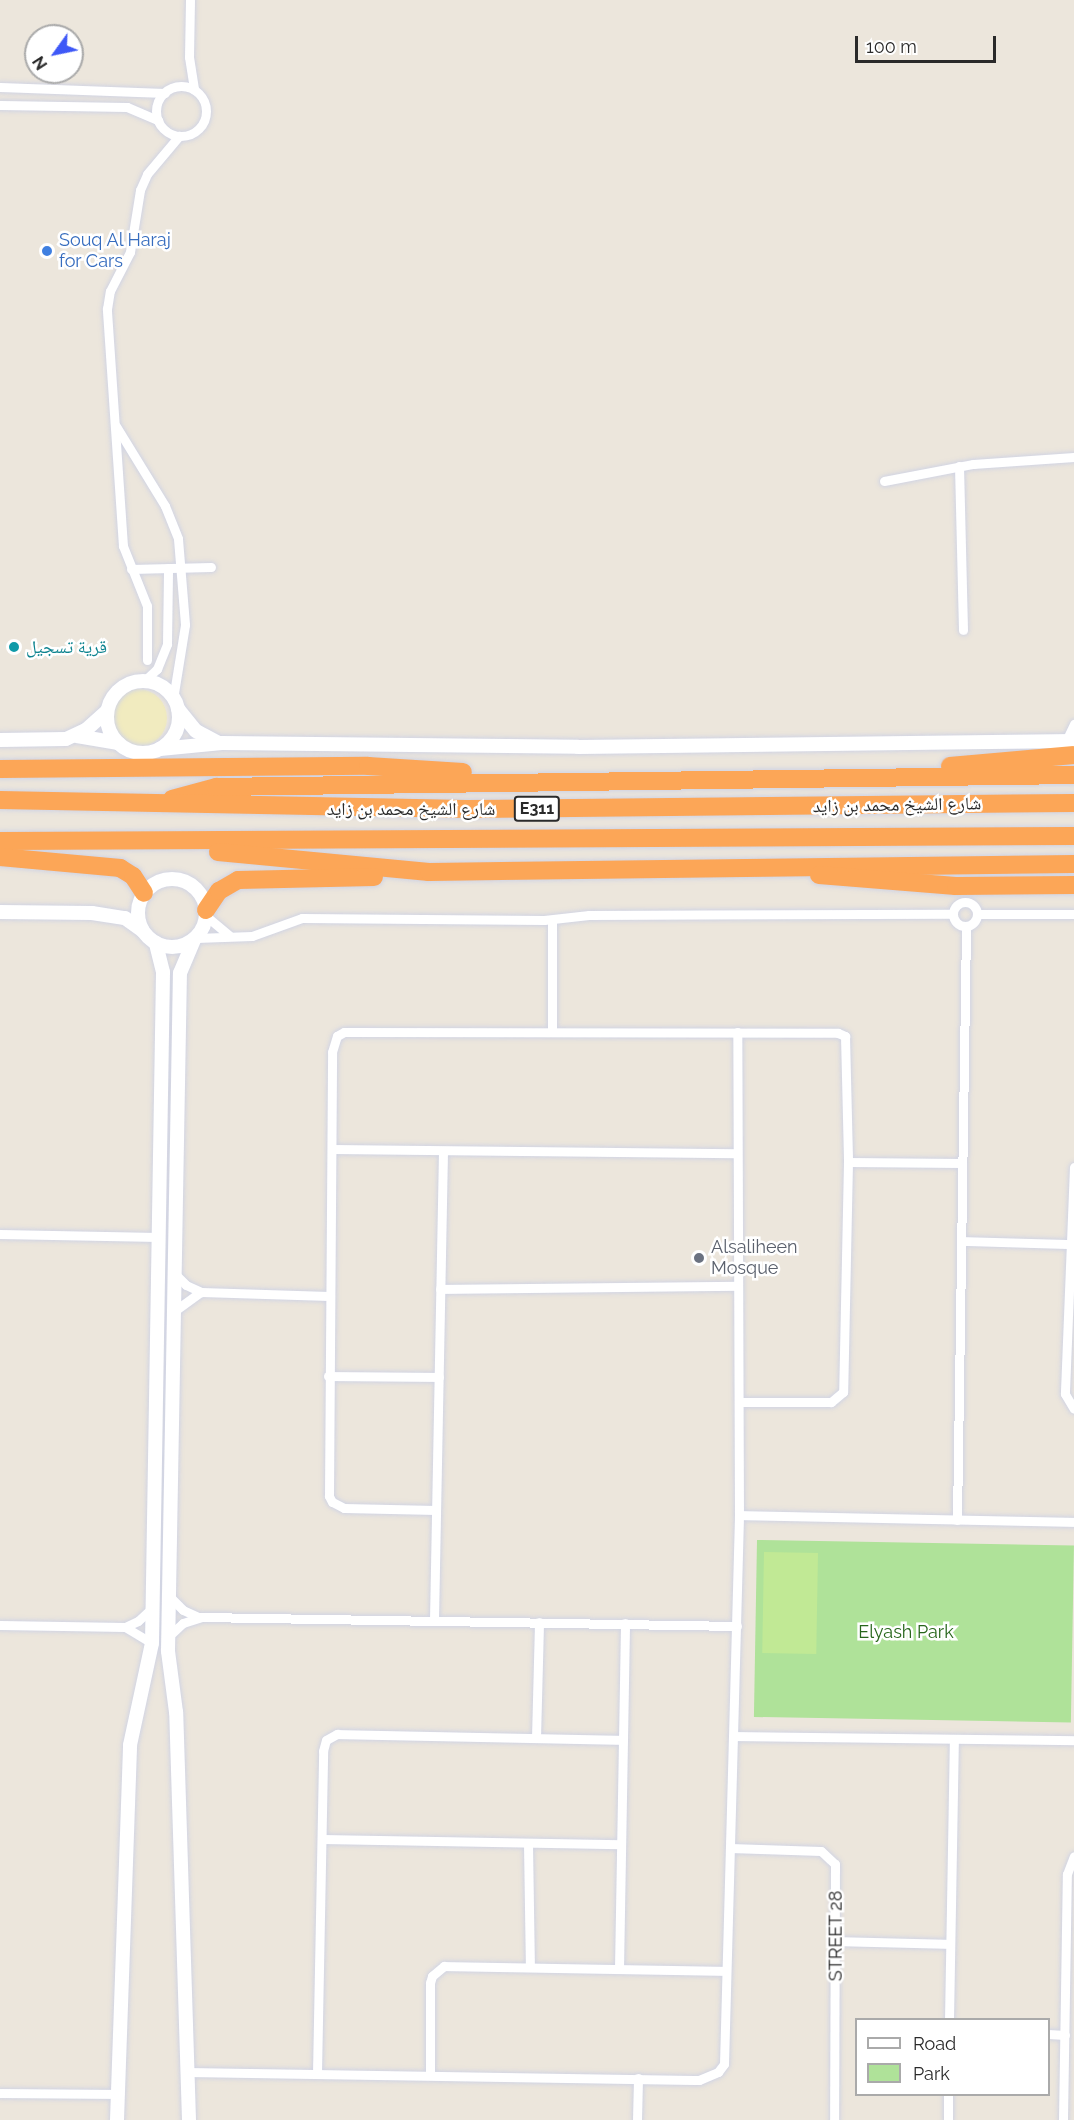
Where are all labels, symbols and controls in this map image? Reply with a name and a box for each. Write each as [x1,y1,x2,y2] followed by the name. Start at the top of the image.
[24,24,84,84] north arrow
[858,24,999,62] scale bar
[866,36,917,57] text: 100 m
[29,53,51,73] text: N
[59,230,172,272] place label: Souq Al Haraj for Cars
[40,244,54,258] marker: Souq Al Haraj for Cars
[26,636,107,658] place label: قرية تسجيل
[7,640,21,654] marker: قرية تسجيل
[812,793,982,817] street label: شارع الشيخ محمد بن زايد
[513,796,561,822] road number: E311
[327,798,495,820] street label: شارع الشيخ محمد بن زايد
[711,1237,798,1280] place label: Alsaliheen Mosque
[692,1251,706,1265] marker: Alsaliheen Mosque
[858,1621,954,1643] park label: Elyash Park
[825,1890,847,1982] street label: STREET 28
[855,2018,1050,2096] legend
[913,2033,956,2054] text: Road
[913,2063,950,2084] text: Park

